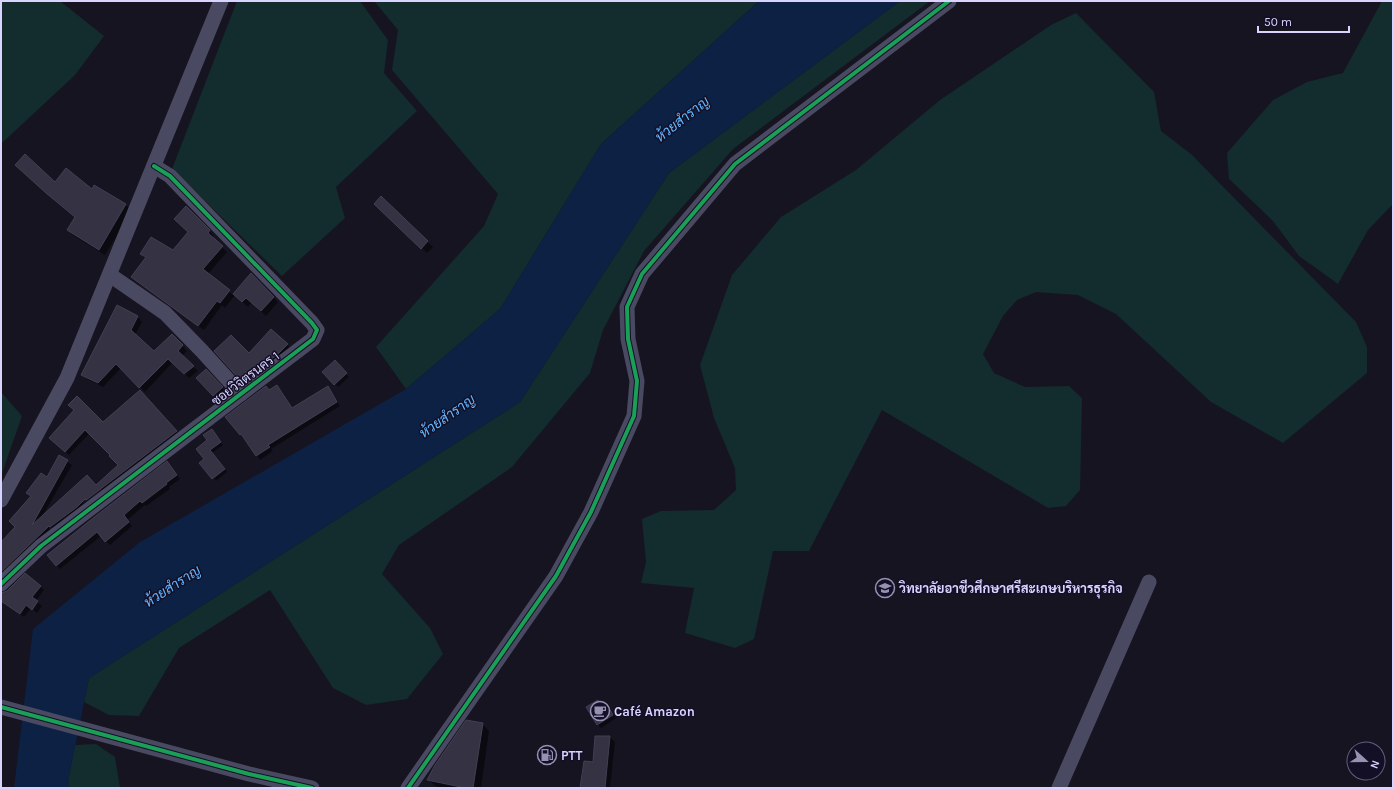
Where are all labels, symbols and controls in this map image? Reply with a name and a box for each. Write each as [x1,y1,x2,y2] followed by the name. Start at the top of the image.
[1258,8,1349,34] scale bar
[1264,15,1292,29] text: 50 m
[652,93,713,146] water label: ห้วยสำราญ
[208,347,282,409] street label: ซอยวิจิตรนคร 1
[416,391,479,442] water label: ห้วยสำราญ
[141,562,204,611] water label: ห้วยสำราญ
[874,577,896,599] school or university icon: วิทยาลัยอาชีวศึกษาศรีสะเกษบริหารธุรกิจ
[898,579,1123,599] place label: วิทยาลัยอาชีวศึกษาศรีสะเกษบริหารธุรกิจ
[589,700,611,722] cafe icon: Café Amazon
[614,704,695,719] place label: Café Amazon
[1346,741,1386,781] north arrow
[536,744,558,766] fuel station icon: PTT
[561,748,582,763] place label: PTT
[1367,758,1382,770] text: N

